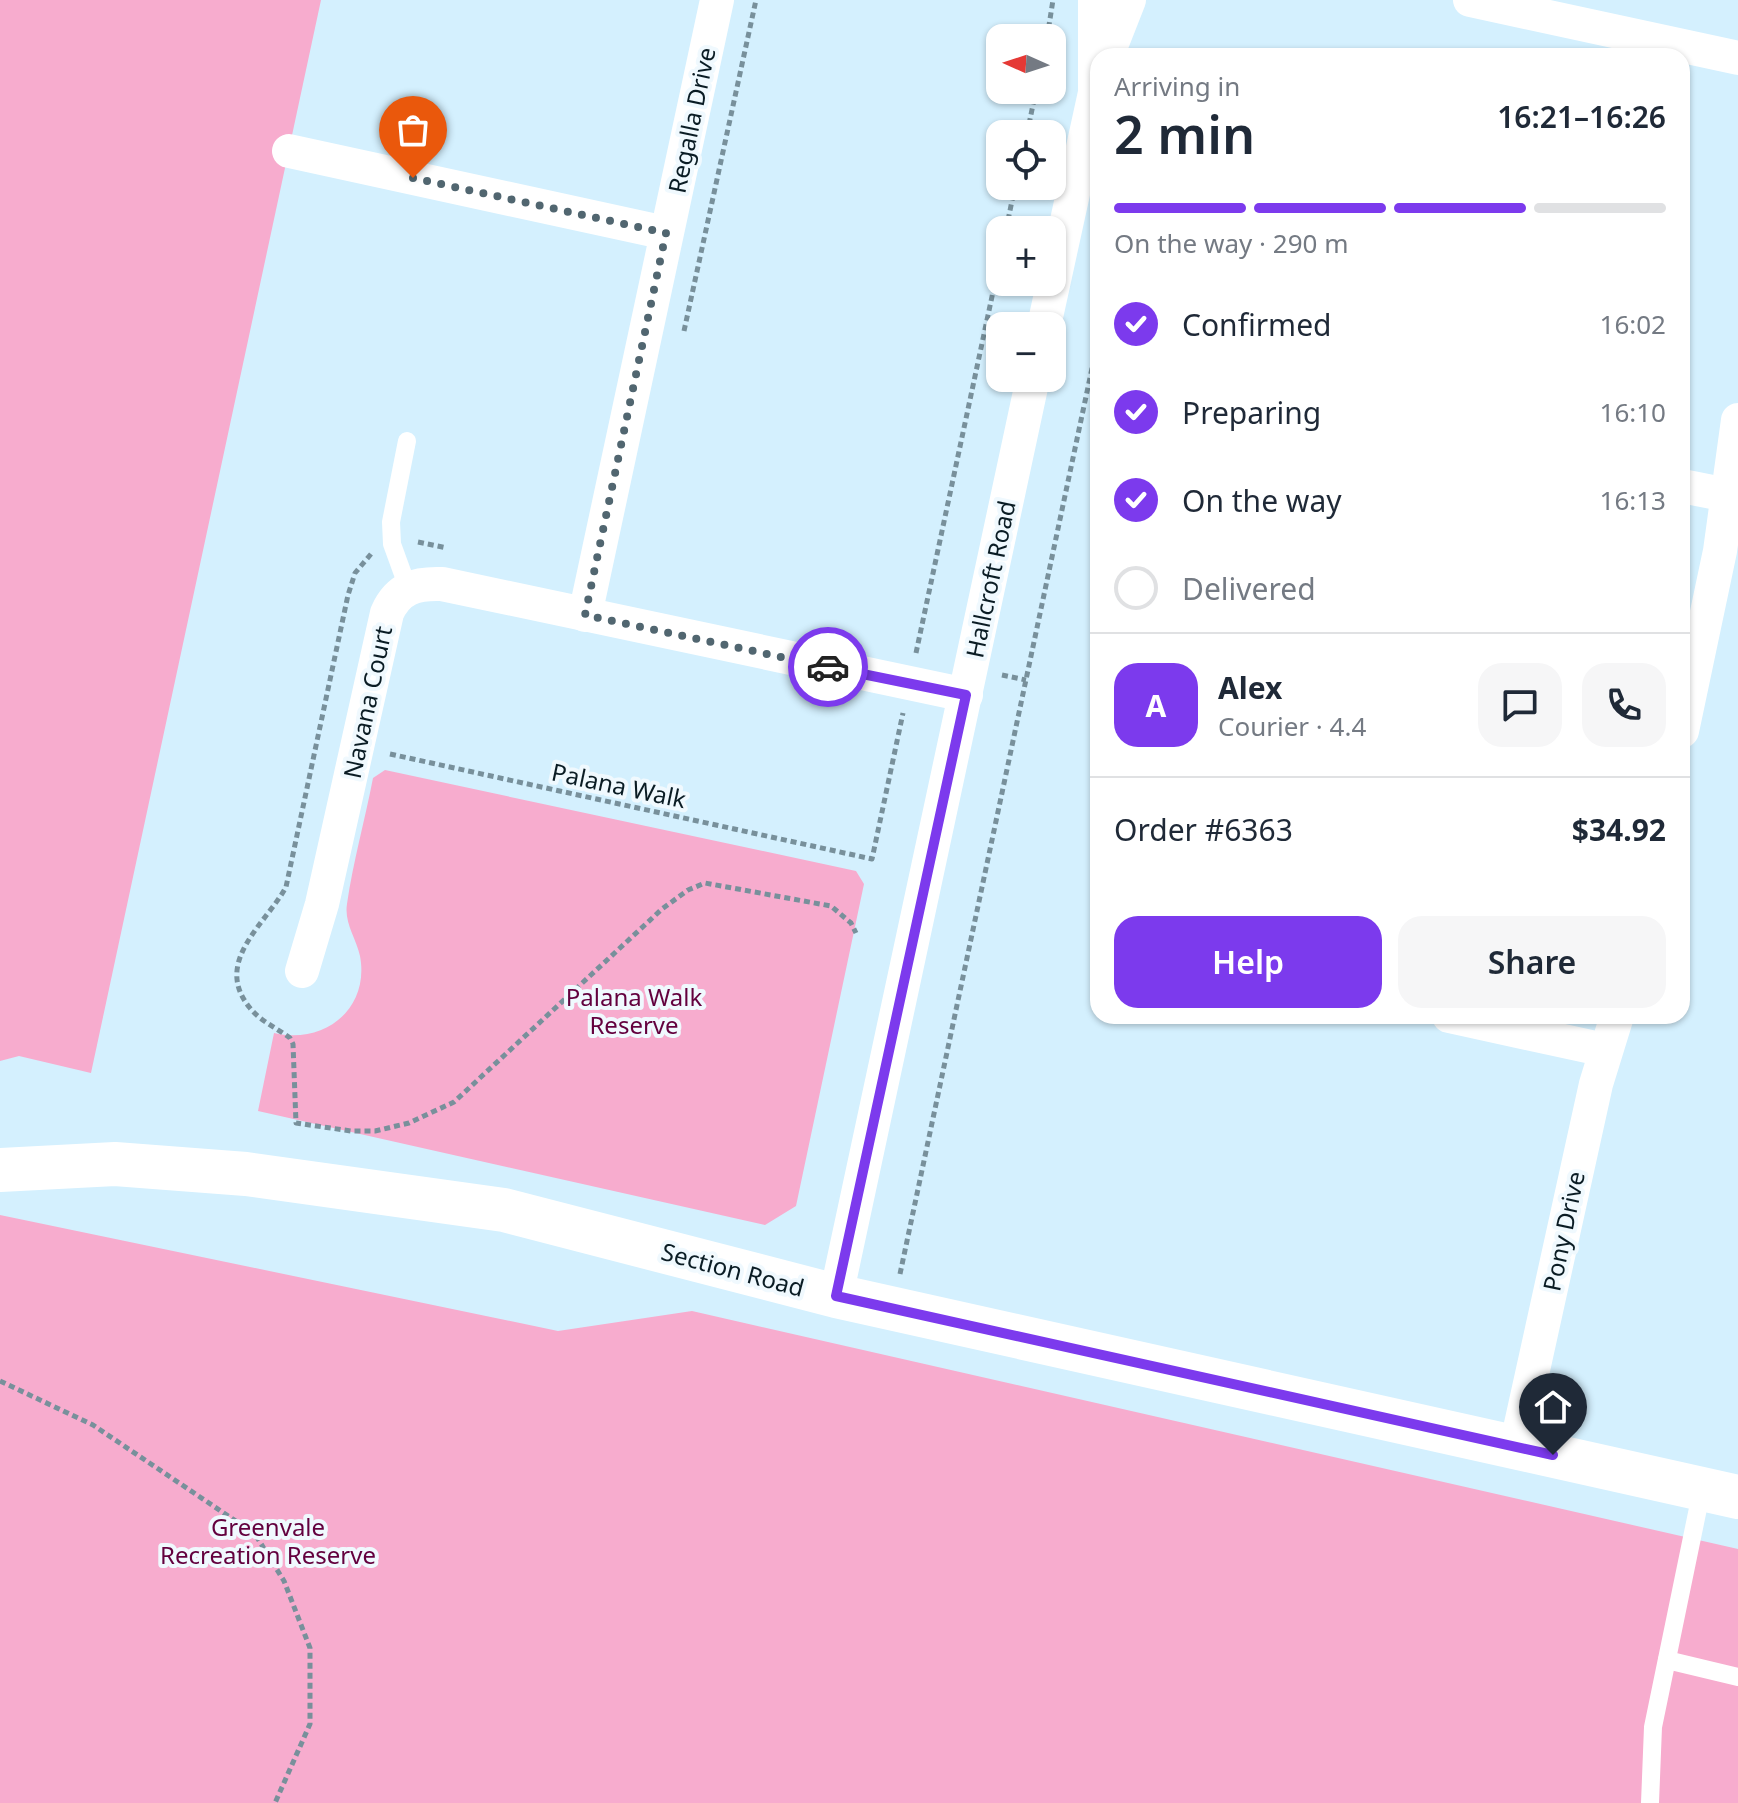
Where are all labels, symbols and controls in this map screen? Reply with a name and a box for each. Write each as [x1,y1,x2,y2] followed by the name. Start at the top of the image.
[986,24,1066,104] north arrow
[986,24,1066,392] map controls
[659,44,723,196] street label: Regalla Drive
[1114,68,1240,104] text: Arriving in
[379,96,447,178] pin
[1497,96,1666,137] text: 16:21–16:26
[1114,98,1255,169] text: 2 min
[391,108,435,152] icon: bag
[986,120,1066,200] button: locate
[986,216,1066,296] button: +
[1114,225,1348,261] text: On the way · 290 m
[1114,302,1158,346] icon: check
[1182,304,1332,345] text: Confirmed
[1600,306,1666,342] text: 16:02
[986,312,1066,392] button: −
[1114,390,1158,434] icon: check
[1182,392,1321,433] text: Preparing
[1600,394,1666,430] text: 16:10
[1114,478,1158,522] icon: check
[1182,480,1342,521] text: On the way
[1600,482,1666,518] text: 16:13
[957,497,1023,661] street label: Hallcroft Road
[1182,568,1316,609] text: Delivered
[335,622,399,781] street label: Navana Court
[788,627,868,707] courier
[806,645,850,689] icon: car
[1478,663,1562,747] button: chat
[1582,663,1666,747] button: phone
[1218,667,1282,708] text: Alex
[1146,685,1166,726] text: A
[1218,708,1366,744] text: Courier · 4.4
[549,755,689,815] street label: Palana Walk
[1114,809,1293,850] text: Order #6363
[1572,809,1666,850] text: $34.92
[1114,916,1382,1008] button: Help
[1398,916,1666,1008] button: Share
[566,980,702,1041] park label: Palana Walk Reserve
[1534,1168,1592,1294] street label: Pony Drive
[658,1234,808,1304] street label: Section Road
[1519,1373,1587,1455] pin
[1531,1385,1575,1429] icon: home
[160,1510,376,1571] park label: Greenvale Recreation Reserve

